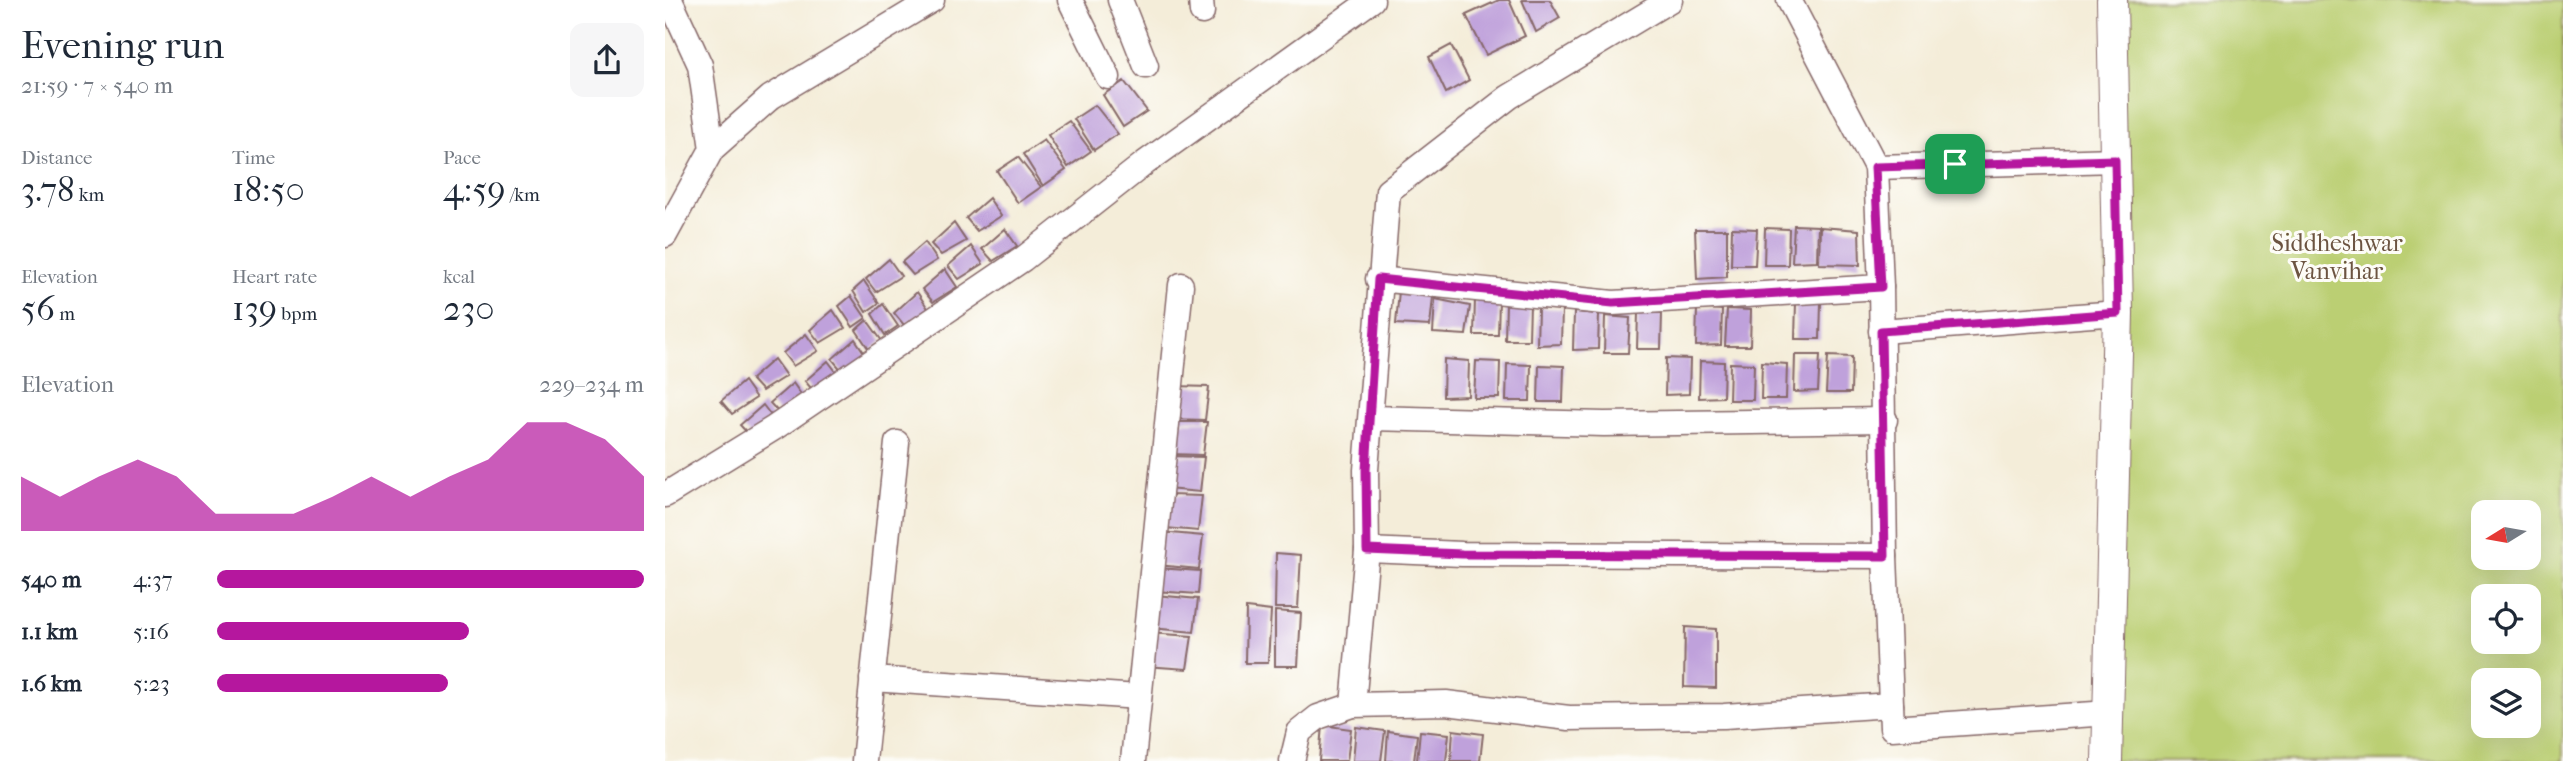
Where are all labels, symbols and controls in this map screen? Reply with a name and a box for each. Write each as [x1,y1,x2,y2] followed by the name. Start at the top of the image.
[21,23,224,68] text: Evening run
[570,23,644,97] button: share
[21,72,173,99] text: 21:59 · 7 × 540 m
[1925,134,1985,194] pin
[1936,145,1974,183] icon: arrive
[21,147,92,169] text: Distance
[232,147,275,169] text: Time
[443,147,481,169] text: Pace
[21,169,75,210] text: 3.78
[232,169,305,210] text: 18:50
[443,169,506,210] text: 4:59
[75,184,104,206] text: km
[506,184,540,206] text: /km
[2271,229,2403,285] park label: Siddheshwar Vanvihar
[21,266,98,288] text: Elevation
[232,266,317,288] text: Heart rate
[443,266,475,288] text: kcal
[21,288,55,329] text: 56
[232,288,277,329] text: 139
[443,288,495,329] text: 230
[55,303,75,325] text: m
[277,303,317,325] text: bpm
[21,371,114,398] text: Elevation
[539,371,644,398] text: 229–234 m
[2471,500,2541,570] north arrow
[2471,500,2541,738] map controls
[21,566,81,593] text: 540 m
[133,566,173,593] text: 4:37
[2471,584,2541,654] button: locate
[21,618,78,645] text: 1.1 km
[133,618,169,645] text: 5:16
[2471,668,2541,738] button: layers
[21,670,82,697] text: 1.6 km
[133,670,170,697] text: 5:23

